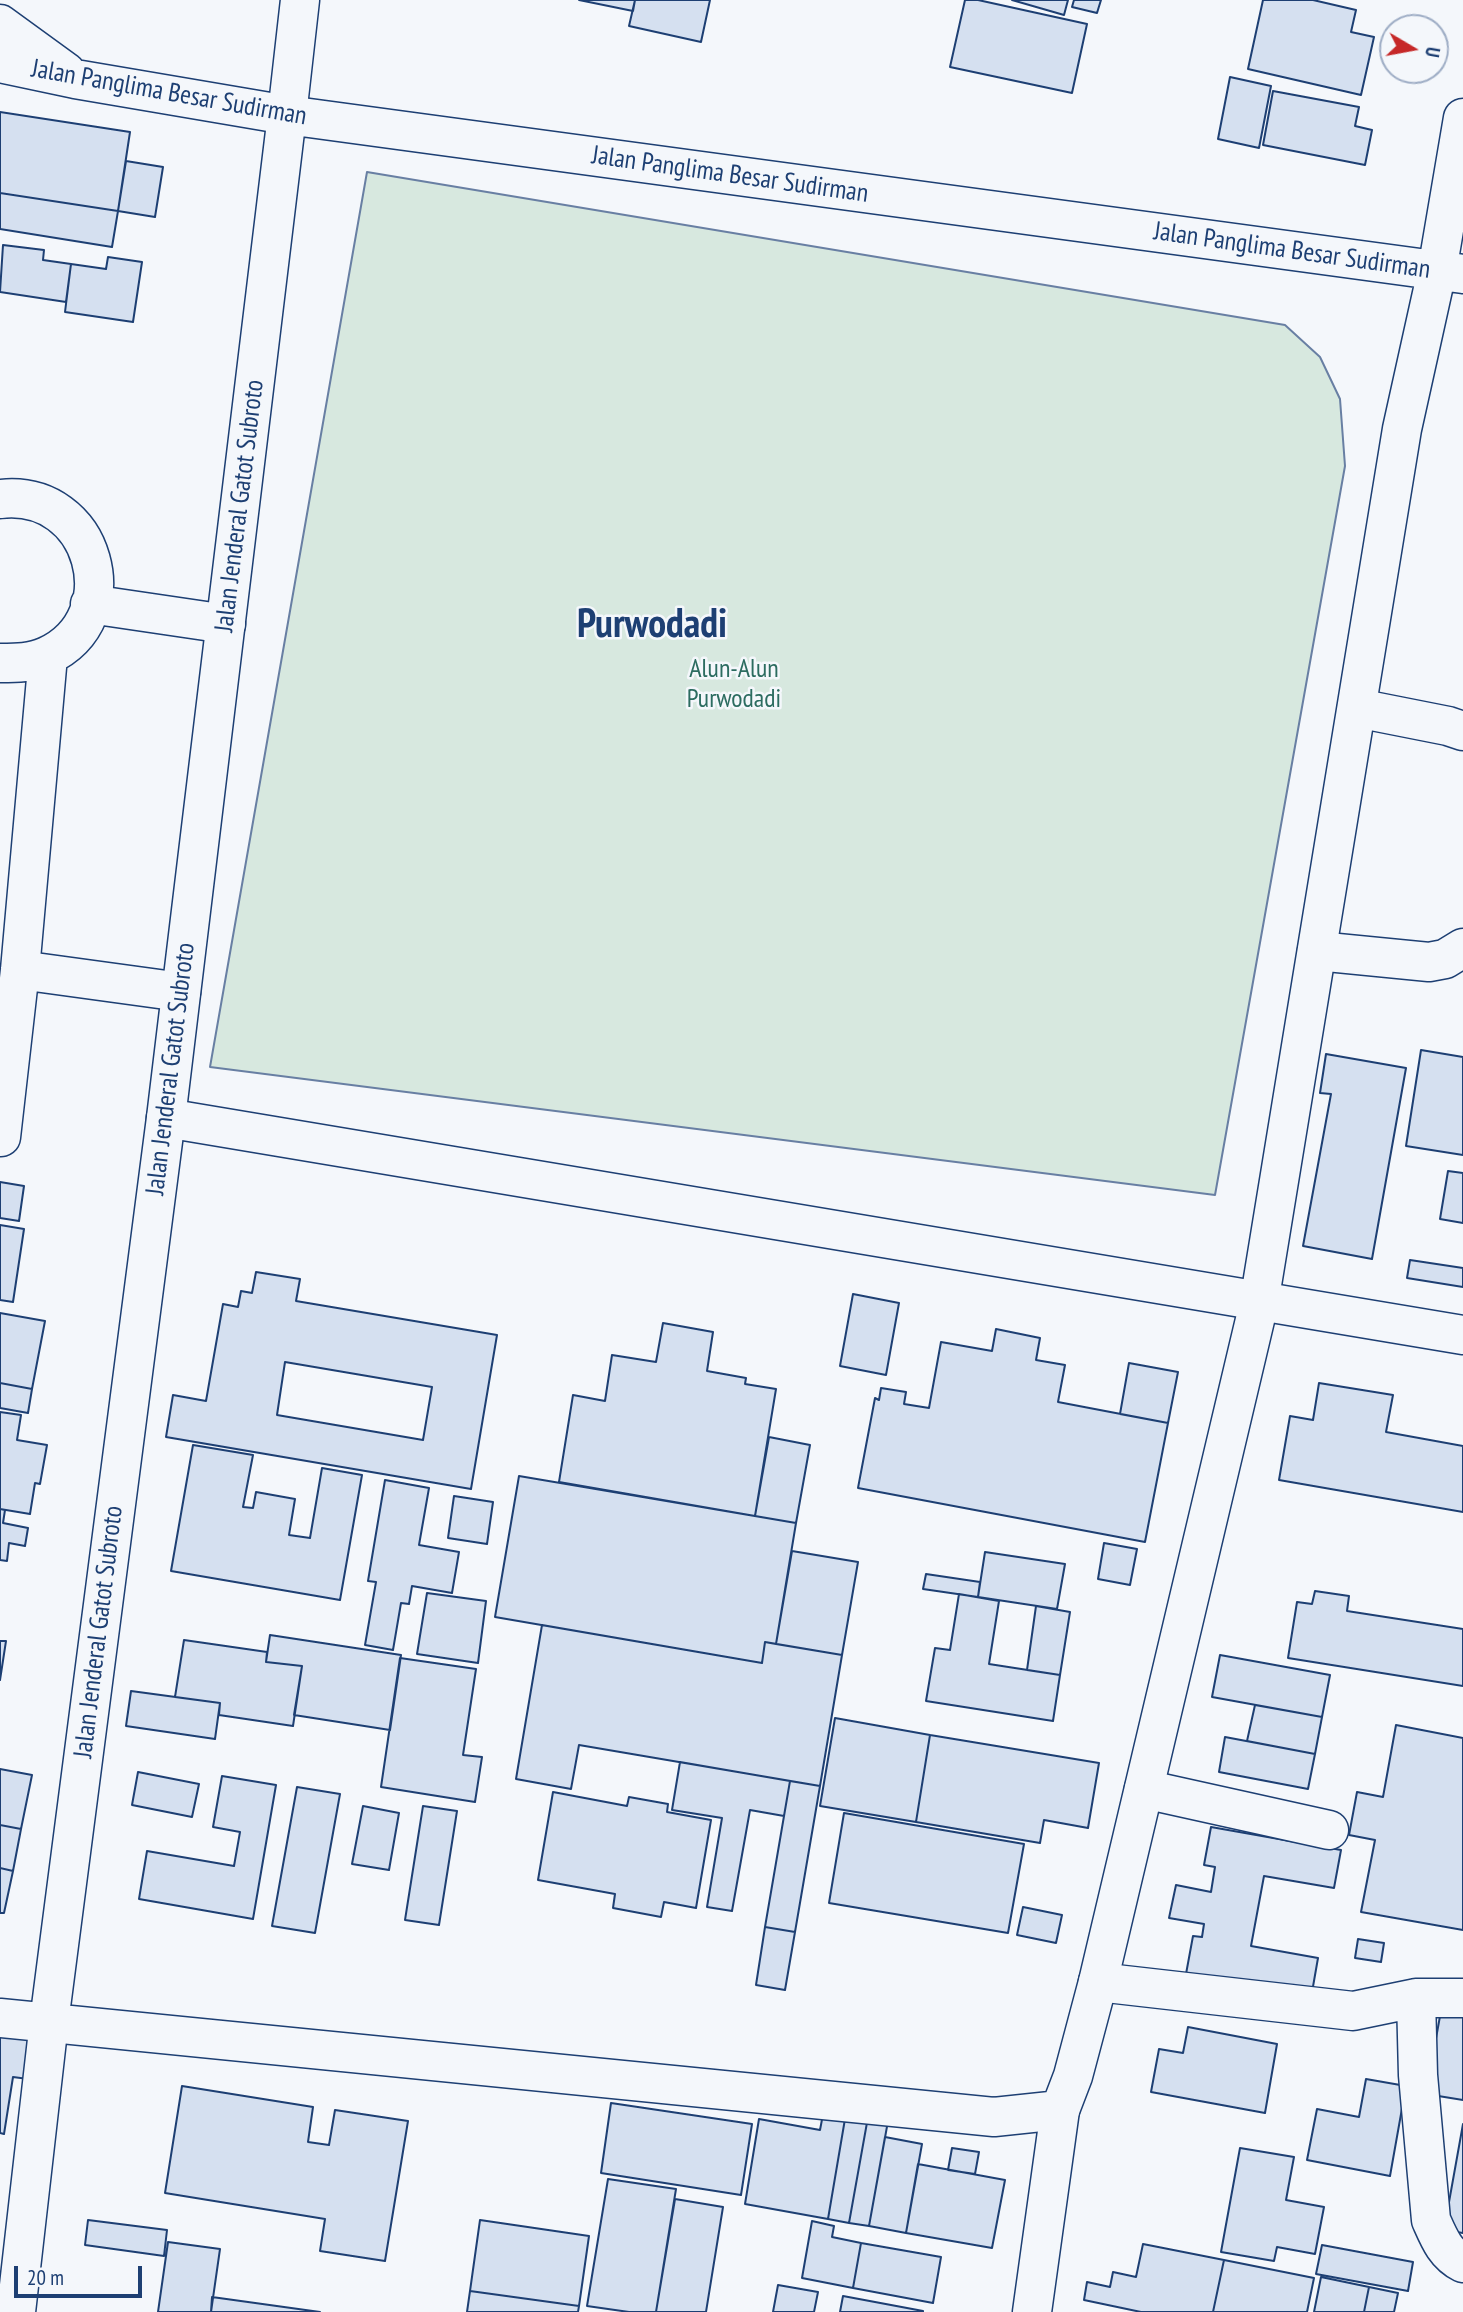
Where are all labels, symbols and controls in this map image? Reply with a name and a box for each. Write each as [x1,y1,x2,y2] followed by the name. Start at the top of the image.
[1379,14,1449,84] north arrow
[1420,45,1445,59] text: U
[29,53,309,133] street label: Jalan Panglima Besar Sudirman
[590,140,870,210] street label: Jalan Panglima Besar Sudirman
[1152,216,1432,286] street label: Jalan Panglima Besar Sudirman
[209,378,271,634] street label: Jalan Jenderal Gatot Subroto
[577,602,727,650] district label: Purwodadi
[687,654,781,716] park label: Alun-Alun Purwodadi
[140,941,202,1197] street label: Jalan Jenderal Gatot Subroto
[68,1504,130,1760] street label: Jalan Jenderal Gatot Subroto
[18,2252,145,2296] scale bar
[27,2264,64,2291] text: 20 m

